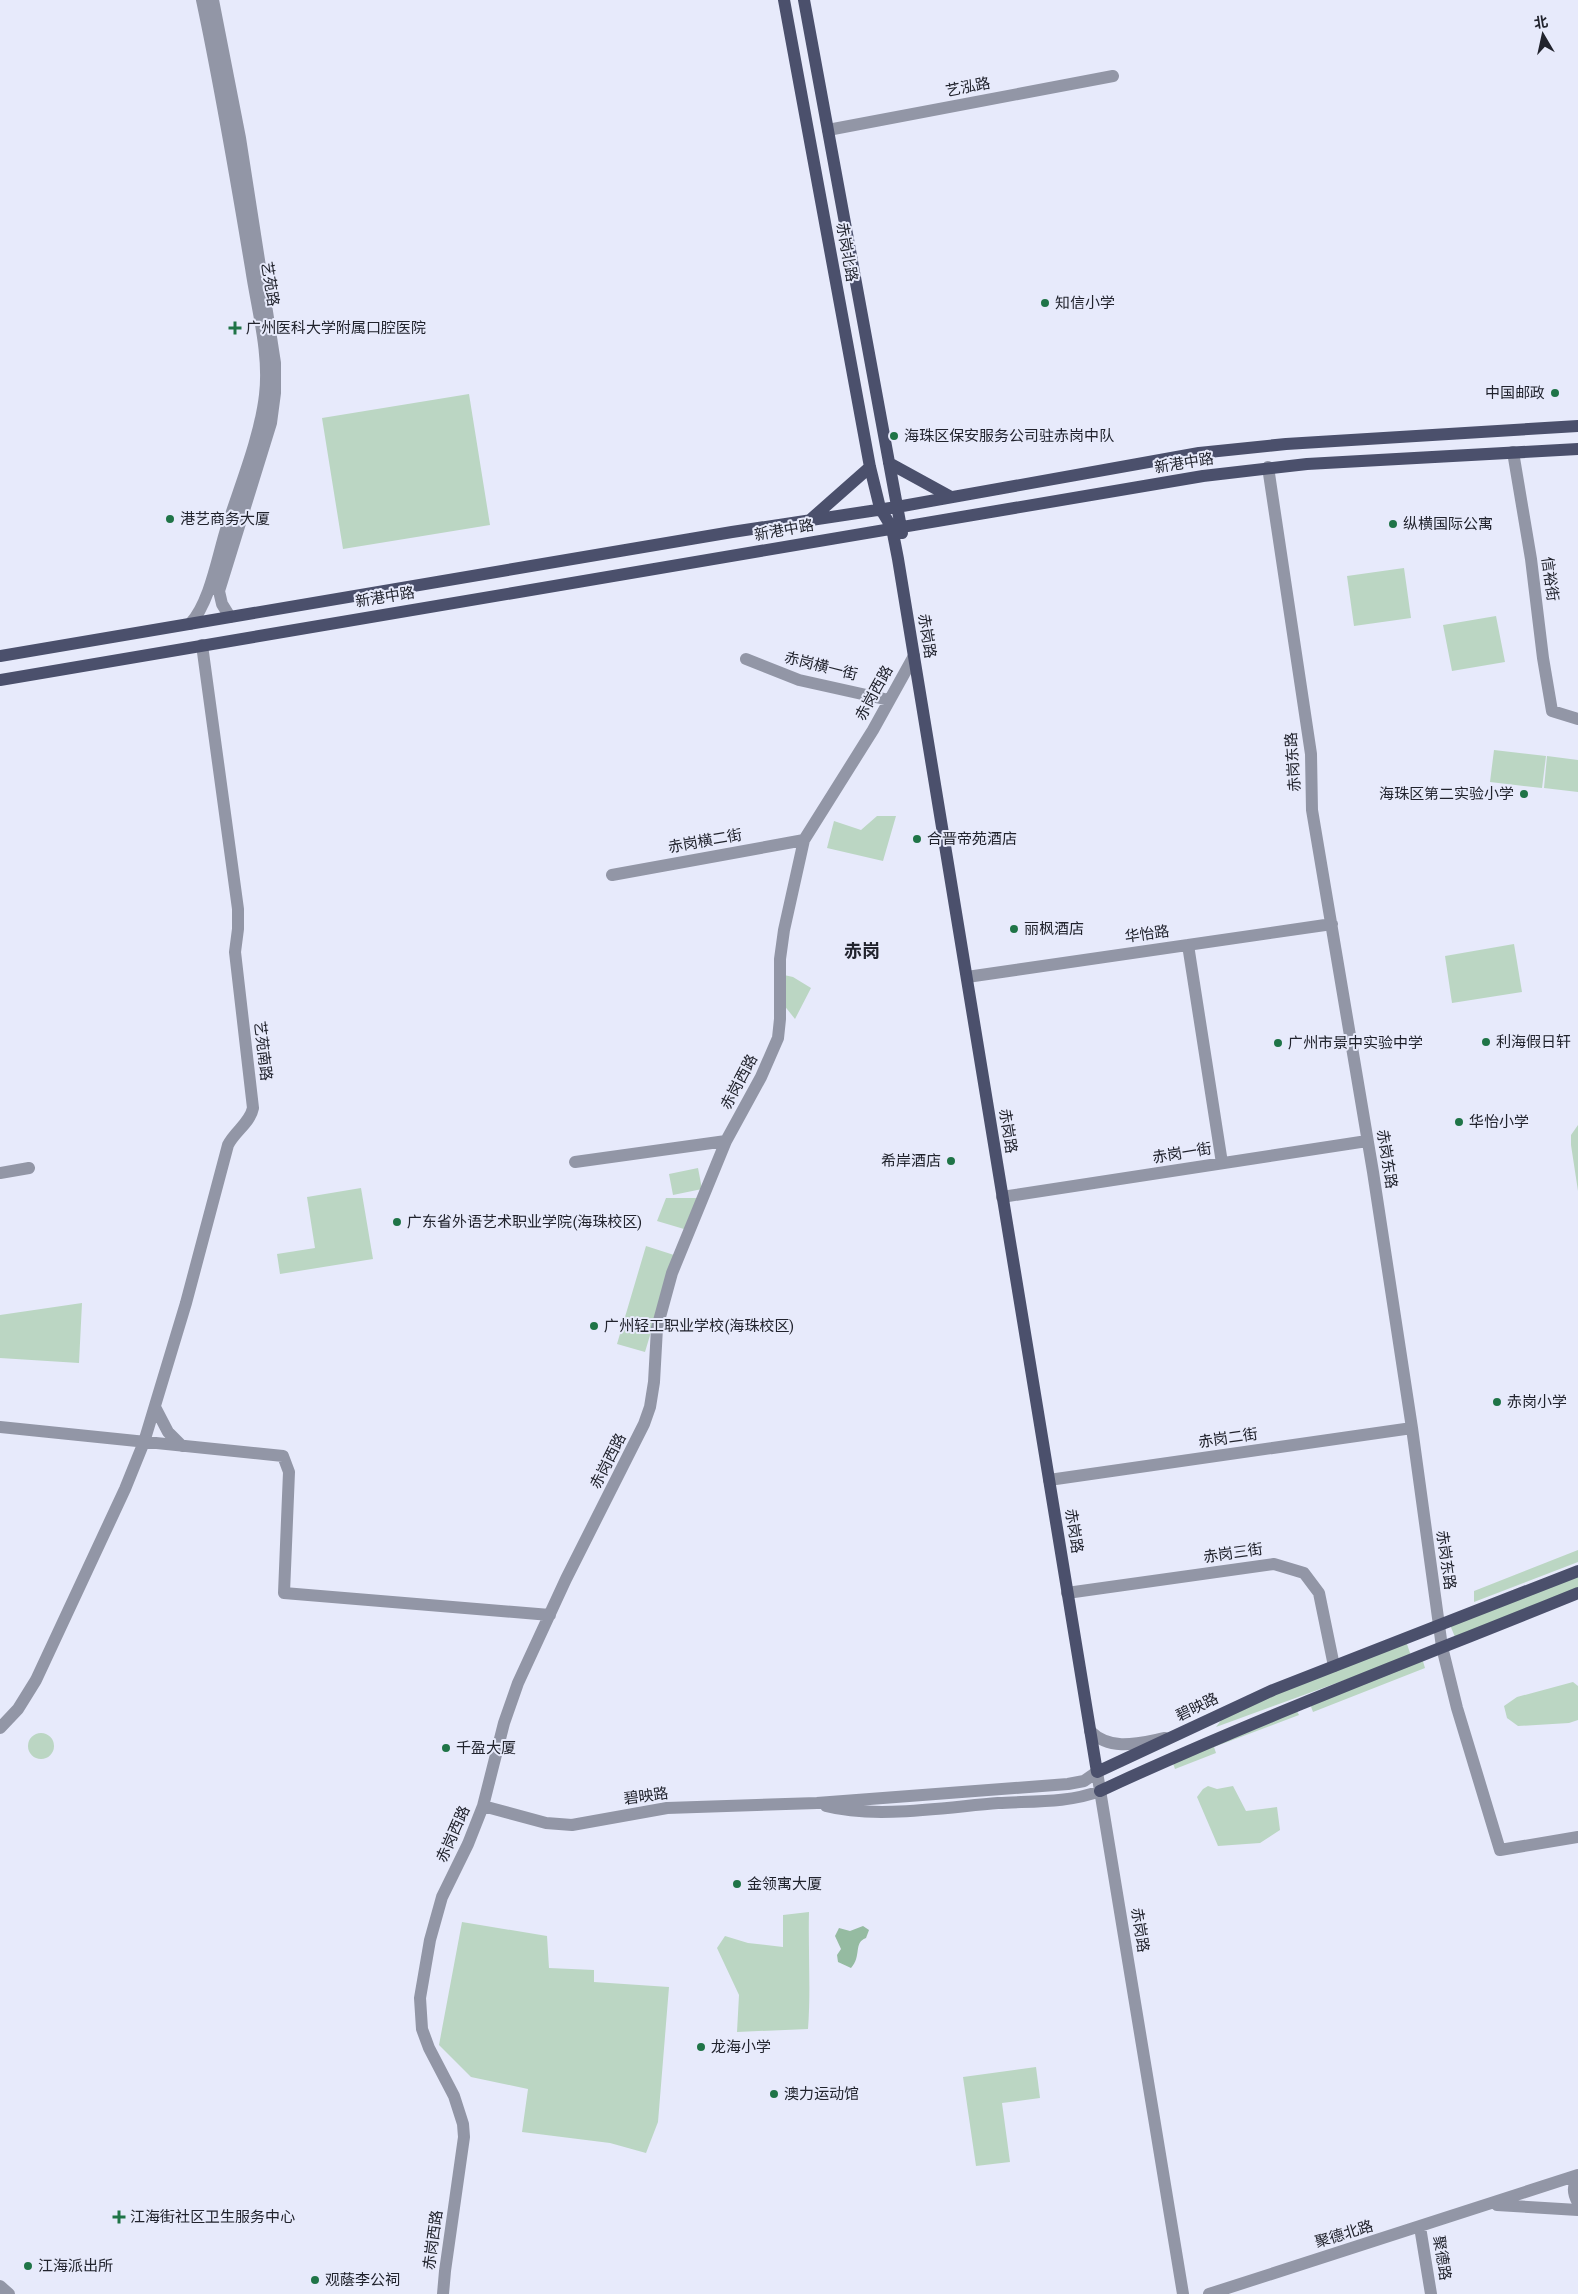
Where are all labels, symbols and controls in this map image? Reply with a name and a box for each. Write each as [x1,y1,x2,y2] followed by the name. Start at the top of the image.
[1518,10,1568,60] north arrow
[1533,13,1549,31] text: 北
[944,75,992,99] street label: 艺泓路
[834,221,861,283] street label: 赤岗北路
[259,261,281,307] street label: 艺苑路
[1055,295,1115,311] place label: 知信小学
[1039,297,1051,309] marker: 知信小学
[246,319,426,336] place label: 广州医科大学附属口腔医院
[228,321,242,335] marker: 广州医科大学附属口腔医院
[1485,385,1545,401] place label: 中国邮政
[1549,387,1561,399] marker: 中国邮政
[904,428,1114,444] place label: 海珠区保安服务公司驻赤岗中队
[888,430,900,442] marker: 海珠区保安服务公司驻赤岗中队
[1153,450,1215,476] street label: 新港中路
[180,511,270,527] place label: 港艺商务大厦
[164,513,176,525] marker: 港艺商务大厦
[1403,515,1493,532] place label: 纵横国际公寓
[753,517,815,543] street label: 新港中路
[1387,518,1399,530] marker: 纵横国际公寓
[1539,556,1561,602] street label: 信裕街
[354,584,416,610] street label: 新港中路
[916,613,938,659] street label: 赤岗路
[783,649,859,683] street label: 赤岗横一街
[852,663,896,723] street label: 赤岗西路
[1283,732,1303,792] street label: 赤岗东路
[1379,786,1514,802] place label: 海珠区第二实验小学
[1518,788,1530,800] marker: 海珠区第二实验小学
[667,827,743,855] street label: 赤岗横二街
[927,831,1017,847] place label: 合晋帝苑酒店
[911,833,923,845] marker: 合晋帝苑酒店
[1024,921,1084,937] place label: 丽枫酒店
[1123,922,1170,945] street label: 华怡路
[1008,923,1020,935] marker: 丽枫酒店
[844,941,880,961] district label: 赤岗
[251,1020,275,1082] street label: 艺苑南路
[1288,1034,1423,1051] place label: 广州市景中实验中学
[1496,1034,1571,1050] place label: 利海假日轩
[1480,1036,1492,1048] marker: 利海假日轩
[1272,1037,1284,1049] marker: 广州市景中实验中学
[718,1052,760,1112] street label: 赤岗西路
[997,1108,1019,1154] street label: 赤岗路
[1469,1113,1529,1130] place label: 华怡小学
[1453,1116,1465,1128] marker: 华怡小学
[1374,1128,1400,1190] street label: 赤岗东路
[1151,1140,1213,1166] street label: 赤岗一街
[881,1153,941,1169] place label: 希岸酒店
[945,1155,957,1167] marker: 希岸酒店
[407,1213,643,1231] place label: 广东省外语艺术职业学院(海珠校区)
[391,1216,403,1228] marker: 广东省外语艺术职业学院(海珠校区)
[604,1317,795,1335] place label: 广州轻工职业学校(海珠校区)
[588,1320,600,1332] marker: 广州轻工职业学校(海珠校区)
[1507,1394,1567,1410] place label: 赤岗小学
[1491,1396,1503,1408] marker: 赤岗小学
[1197,1426,1259,1450] street label: 赤岗二街
[587,1431,629,1491] street label: 赤岗西路
[1063,1508,1085,1554] street label: 赤岗路
[1434,1529,1458,1591] street label: 赤岗东路
[1202,1541,1264,1565] street label: 赤岗三街
[1173,1690,1221,1724] street label: 碧映路
[456,1740,516,1756] place label: 千盈大厦
[440,1742,452,1754] marker: 千盈大厦
[623,1785,669,1807] street label: 碧映路
[433,1803,473,1865] street label: 赤岗西路
[747,1876,822,1892] place label: 金领寓大厦
[731,1878,743,1890] marker: 金领寓大厦
[1129,1907,1151,1953] street label: 赤岗路
[711,2038,771,2055] place label: 龙海小学
[695,2041,707,2053] marker: 龙海小学
[784,2086,859,2102] place label: 澳力运动馆
[768,2088,780,2100] marker: 澳力运动馆
[130,2209,295,2225] place label: 江海街社区卫生服务中心
[421,2209,445,2271] street label: 赤岗西路
[112,2210,126,2224] marker: 江海街社区卫生服务中心
[1313,2217,1375,2250] street label: 聚德北路
[1431,2234,1454,2281] street label: 聚德路
[38,2258,113,2274] place label: 江海派出所
[22,2260,34,2272] marker: 江海派出所
[325,2272,400,2288] place label: 观蔭李公祠
[309,2274,321,2286] marker: 观蔭李公祠

